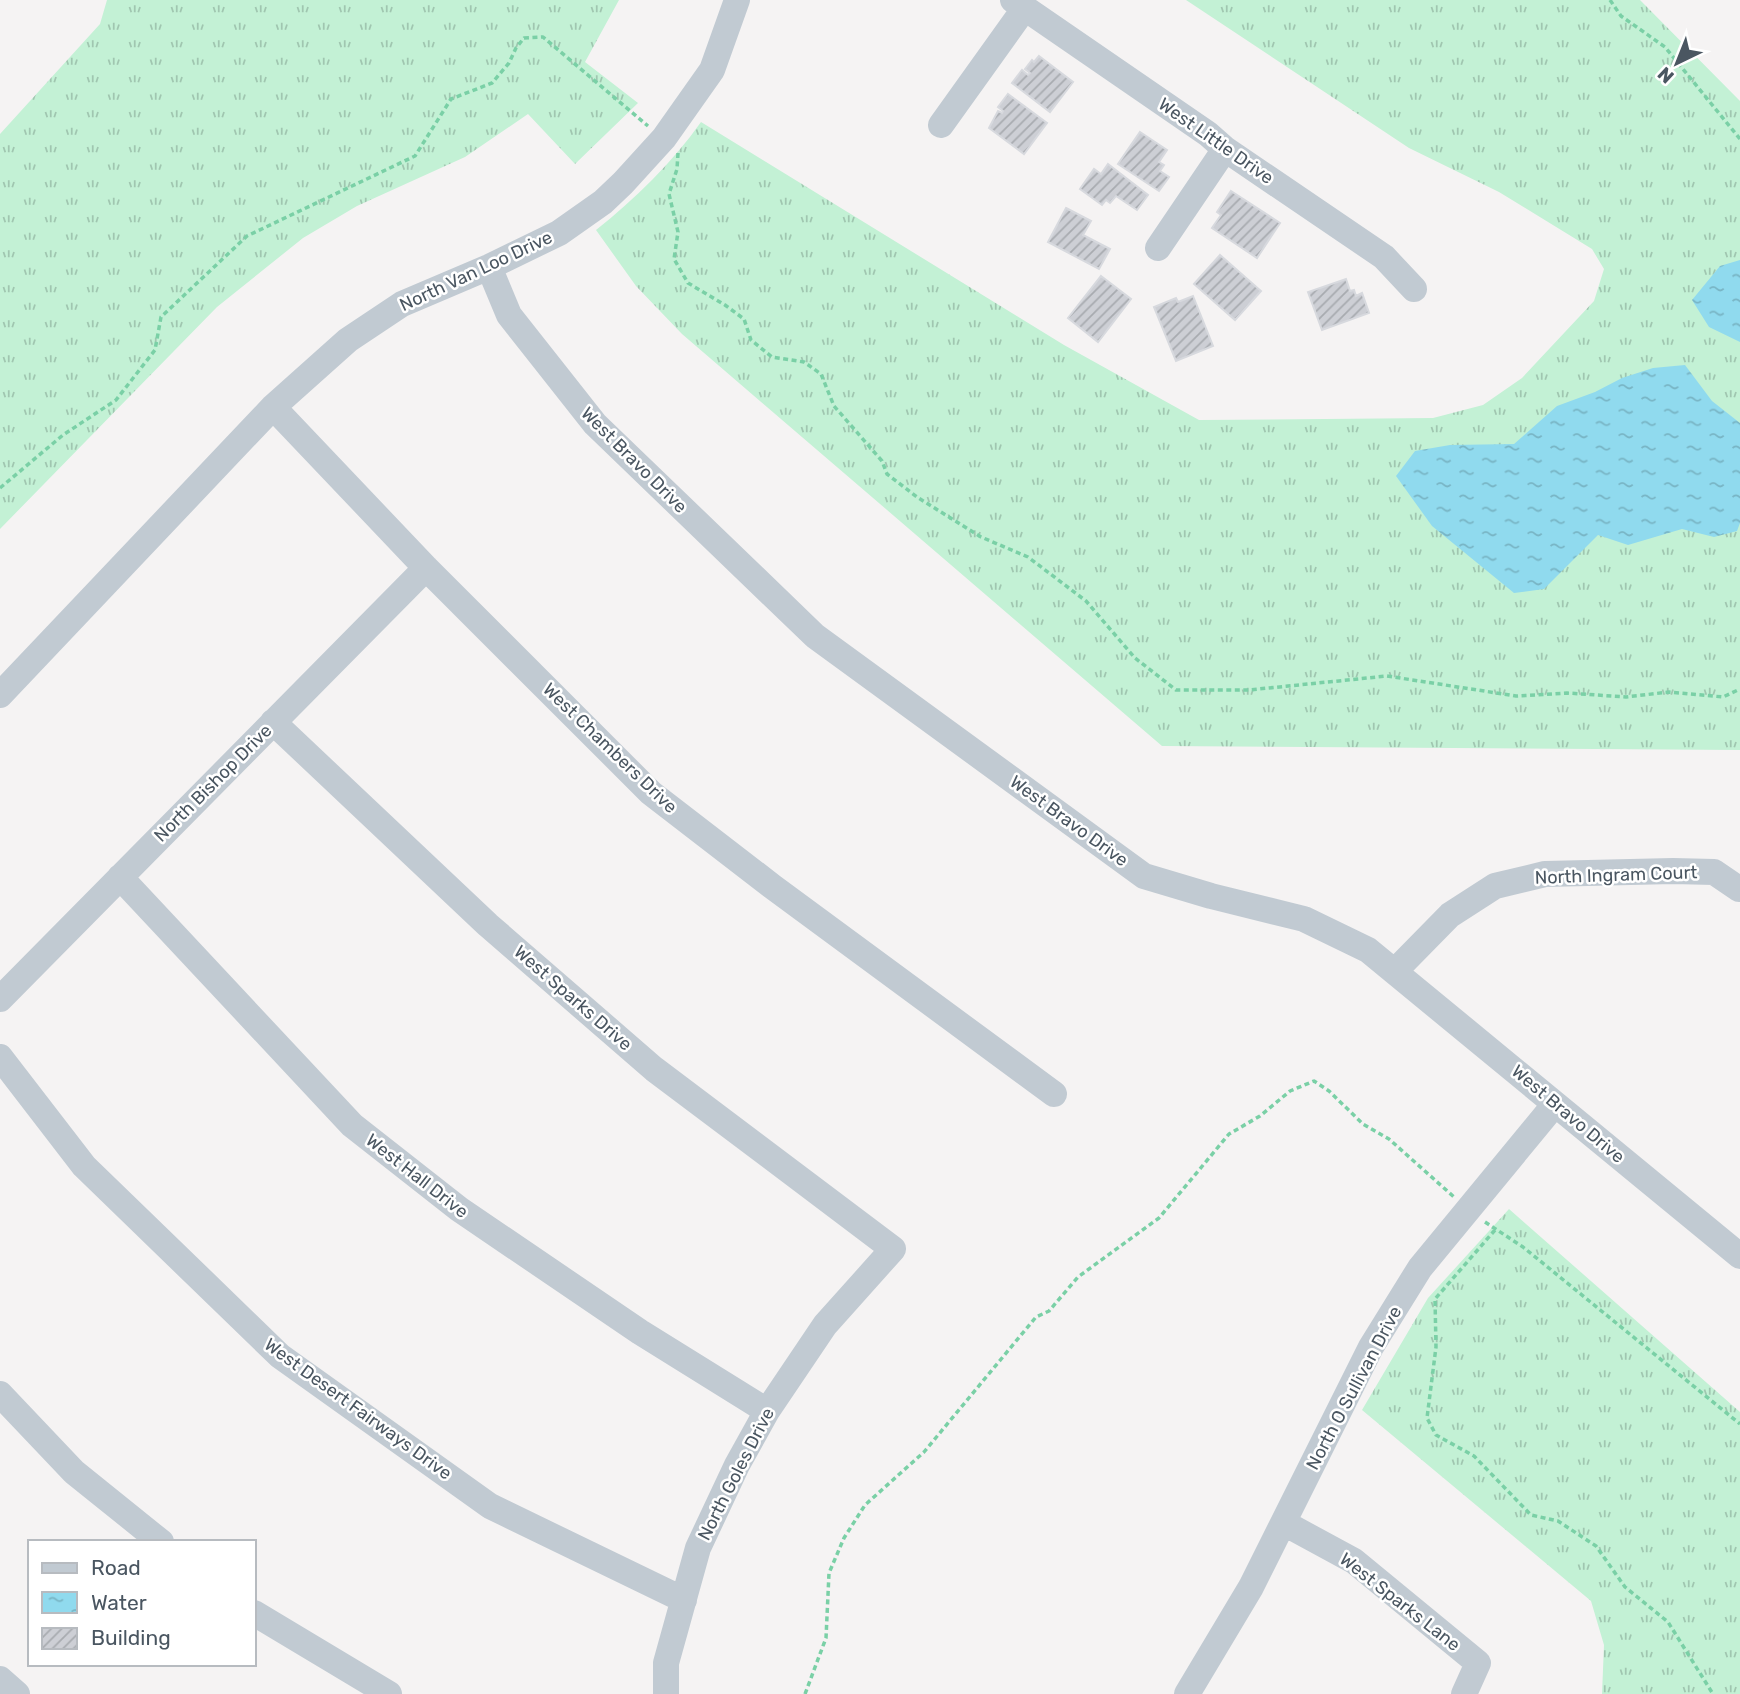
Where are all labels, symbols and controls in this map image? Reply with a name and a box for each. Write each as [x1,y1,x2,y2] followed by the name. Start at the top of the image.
[1642,28,1712,98] north arrow
[1653,62,1679,88] text: N
[1154,93,1278,189] street label: West Little Drive
[396,226,556,316] street label: North Van Loo Drive
[576,402,692,518] street label: West Bravo Drive
[538,678,682,818] street label: West Chambers Drive
[150,720,276,846] street label: North Bishop Drive
[1006,771,1132,871] street label: West Bravo Drive
[1534,861,1698,889] street label: North Ingram Court
[509,941,637,1055] street label: West Sparks Drive
[1507,1060,1629,1168] street label: West Bravo Drive
[361,1129,473,1223] street label: West Hall Drive
[1302,1302,1406,1474] street label: North O Sullivan Drive
[260,1334,456,1484] street label: West Desert Fairways Drive
[693,1404,779,1544] street label: North Goles Drive
[28,1540,256,1666] legend
[1335,1548,1465,1656] street label: West Sparks Lane
[91,1555,141,1580] text: Road
[91,1590,147,1615] text: Water
[91,1625,171,1650] text: Building

